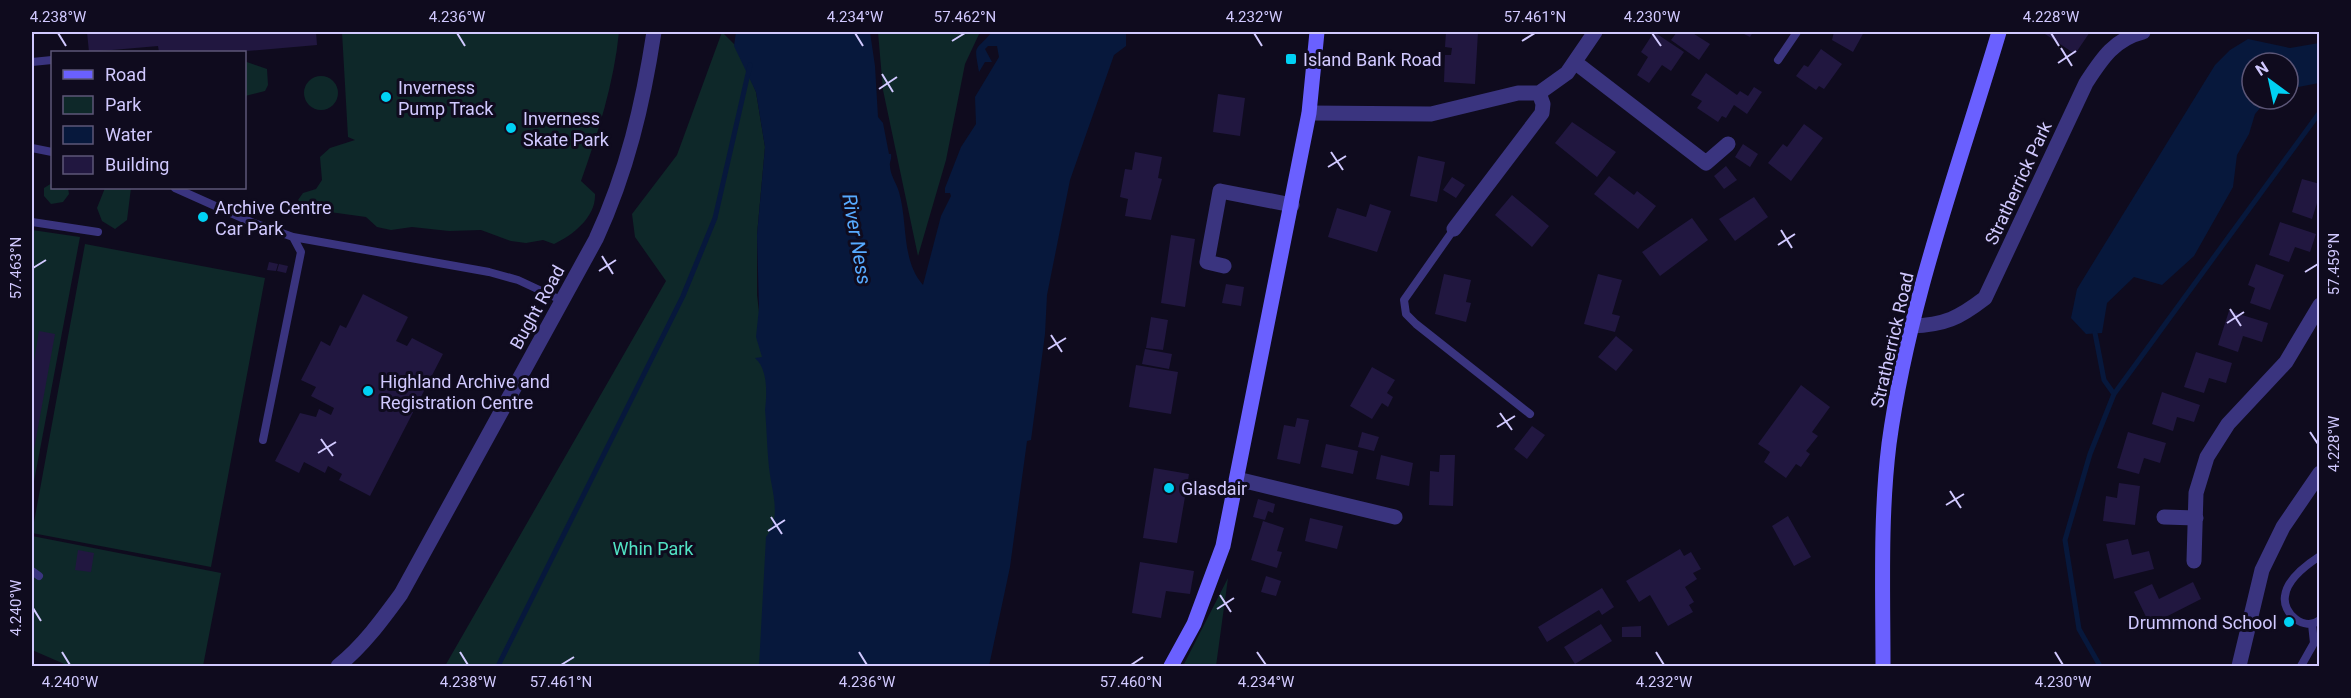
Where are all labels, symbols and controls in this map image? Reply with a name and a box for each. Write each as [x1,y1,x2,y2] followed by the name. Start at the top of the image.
[30,8,86,26] text: 4.238°W
[429,8,485,26] text: 4.236°W
[827,8,883,26] text: 4.234°W
[934,8,996,26] text: 57.462°N
[1226,8,1282,26] text: 4.232°W
[1504,8,1566,26] text: 57.461°N
[1624,8,1680,26] text: 4.230°W
[2023,8,2079,26] text: 4.228°W
[1303,49,1442,70] place label: Island Bank Road
[51,51,246,189] legend
[2240,51,2300,111] north arrow
[1284,52,1298,66] marker: Island Bank Road
[2252,58,2272,80] text: N
[105,64,146,85] text: Road
[398,77,494,119] place label: Inverness Pump Track
[379,90,393,104] marker: Inverness Pump Track
[105,94,142,115] text: Park
[523,108,610,150] place label: Inverness Skate Park
[1980,117,2056,248] street label: Stratherrick Park
[504,121,518,135] marker: Inverness Skate Park
[105,124,152,145] text: Water
[105,154,169,175] text: Building
[837,192,877,286] water label: River Ness
[215,197,332,239] place label: Archive Centre Car Park
[196,210,210,224] marker: Archive Centre Car Park
[2325,233,2343,295] text: 57.459°N
[7,237,25,299] text: 57.463°N
[505,261,569,353] street label: Bught Road
[1866,270,1918,410] street label: Stratherrick Road
[380,371,550,413] place label: Highland Archive and Registration Centre
[361,384,375,398] marker: Highland Archive and Registration Centre
[2325,416,2343,472] text: 4.228°W
[1181,478,1247,499] place label: Glasdair
[1162,481,1176,495] marker: Glasdair
[613,538,694,559] park label: Whin Park
[7,580,25,636] text: 4.240°W
[2128,612,2277,633] place label: Drummond School
[2282,615,2296,629] marker: Drummond School
[42,673,98,691] text: 4.240°W
[440,673,496,691] text: 4.238°W
[530,673,592,691] text: 57.461°N
[839,673,895,691] text: 4.236°W
[1100,673,1162,691] text: 57.460°N
[1238,673,1294,691] text: 4.234°W
[1636,673,1692,691] text: 4.232°W
[2035,673,2091,691] text: 4.230°W

